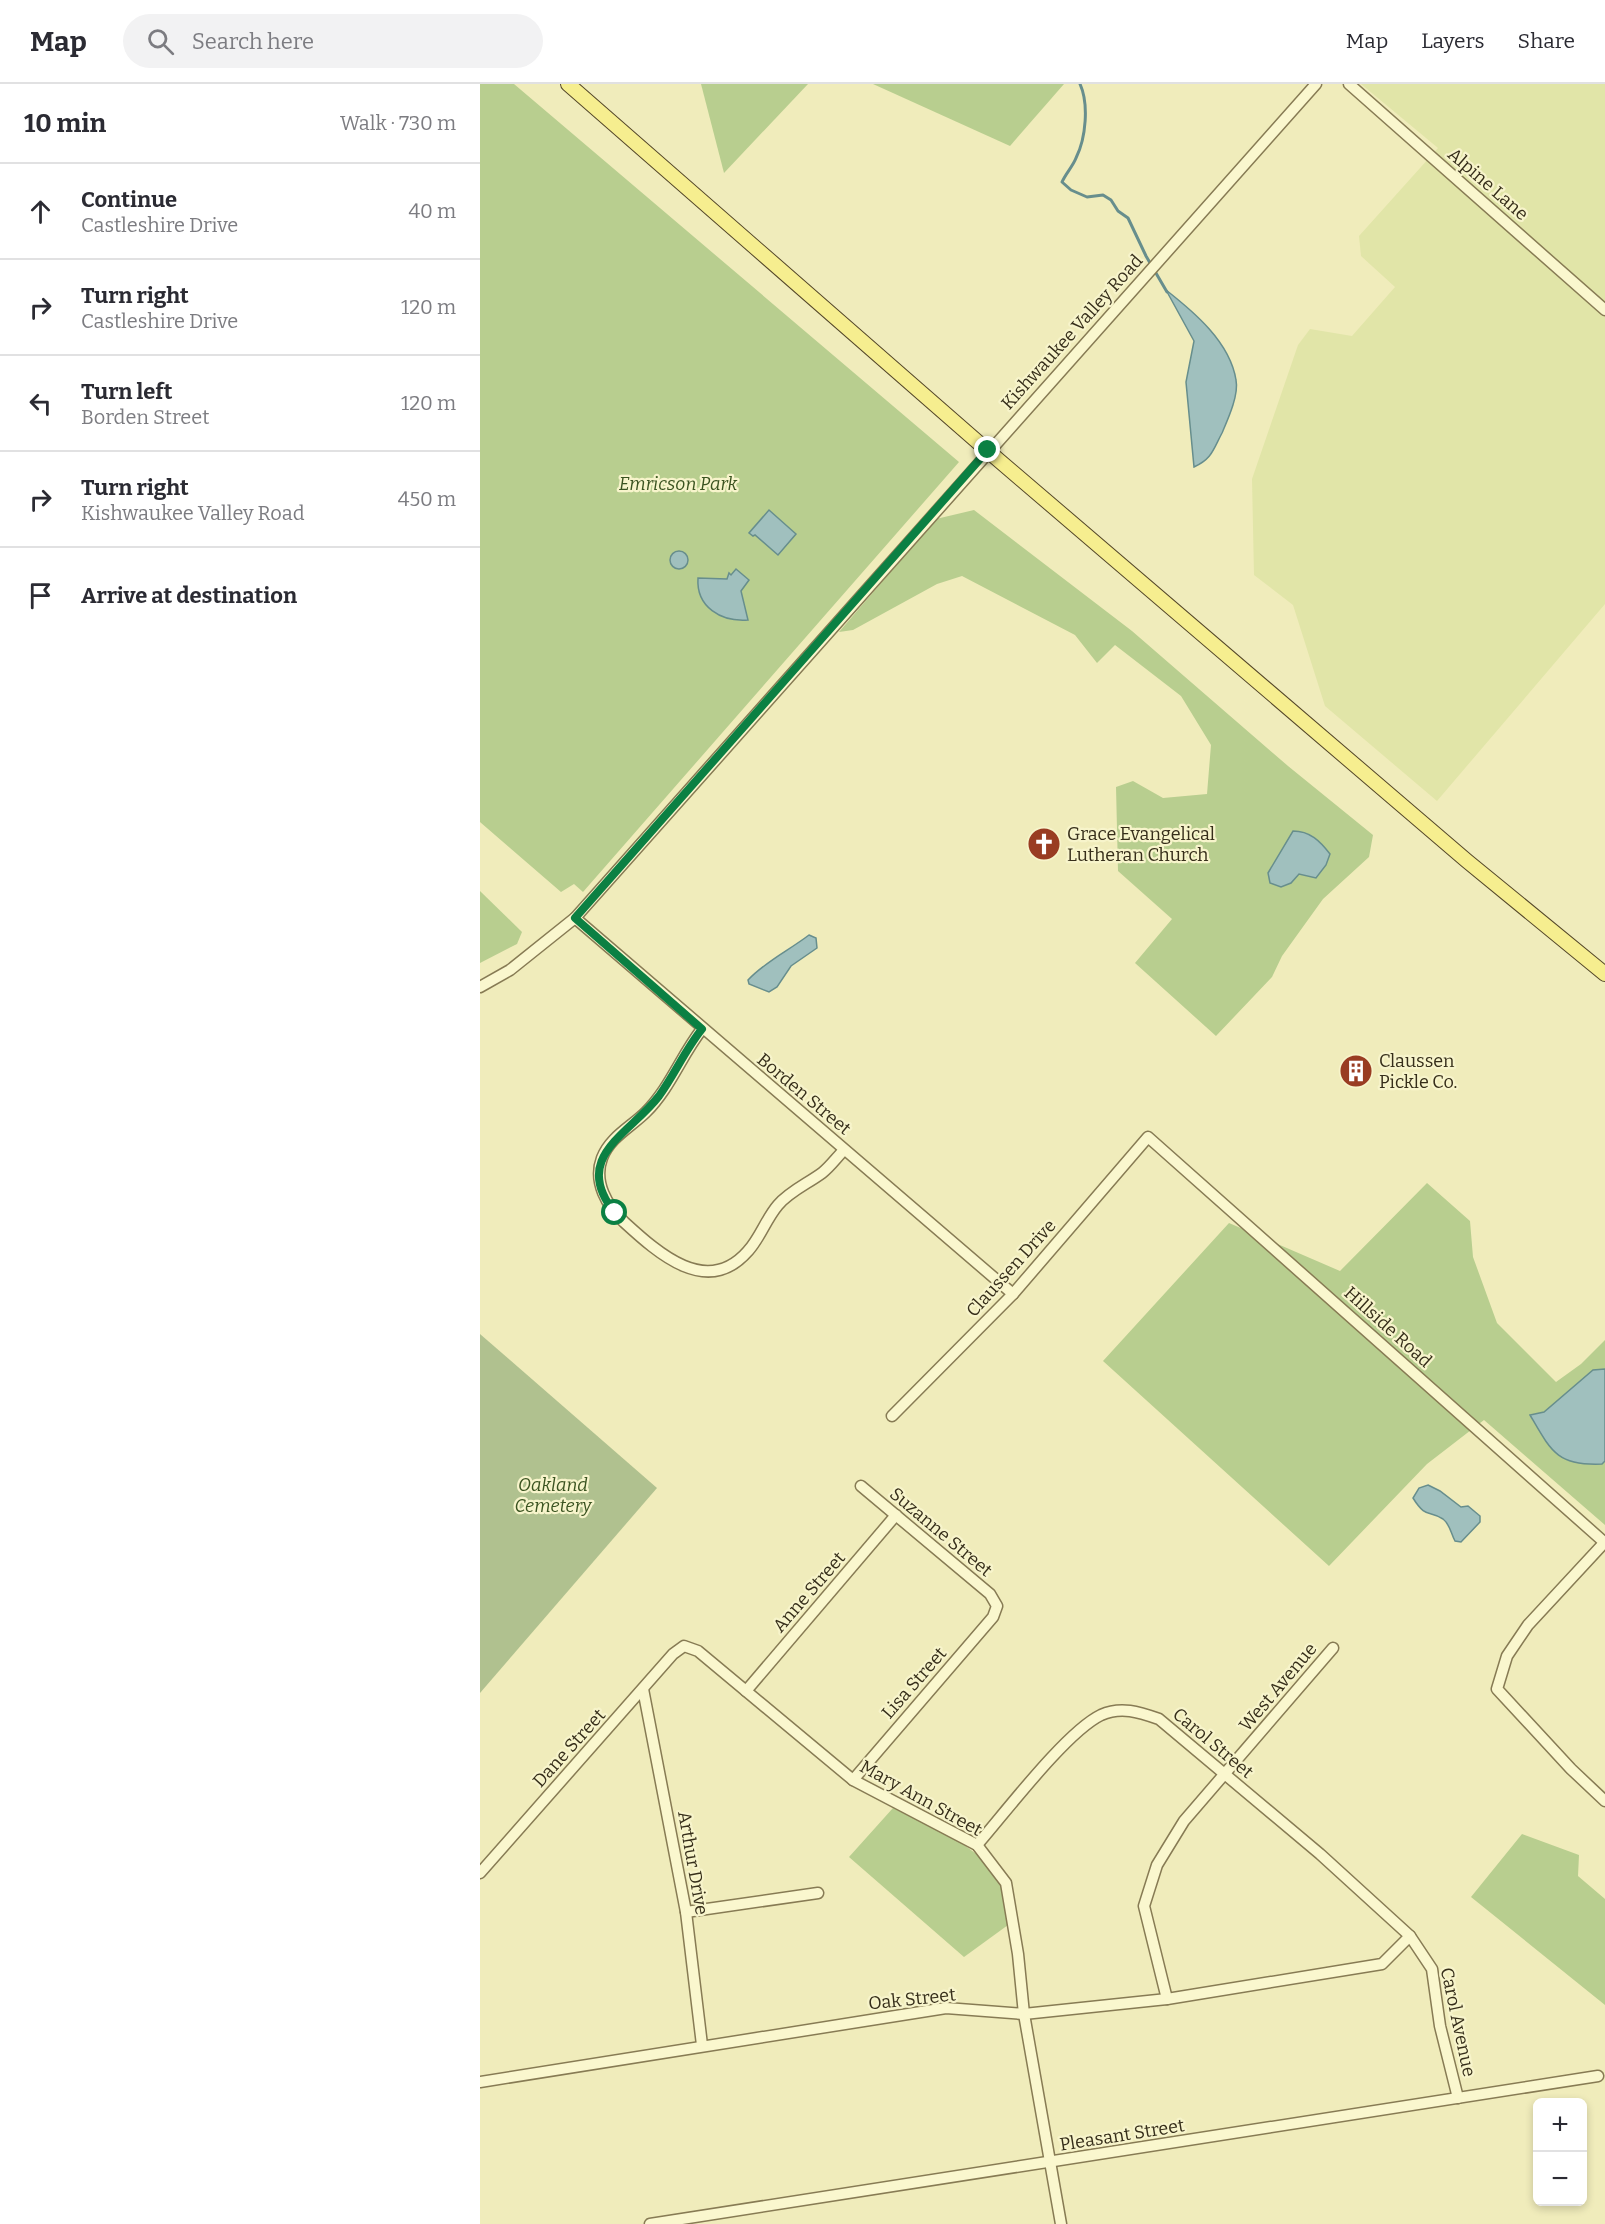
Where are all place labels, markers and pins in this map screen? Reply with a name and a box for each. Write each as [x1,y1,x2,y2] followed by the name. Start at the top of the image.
[1067,823,1215,866] place label: Grace Evangelical Lutheran Church
[1026,826,1062,862] church icon: Grace Evangelical Lutheran Church
[1379,1050,1457,1093] place label: Claussen Pickle Co.
[1338,1053,1374,1089] building icon: Claussen Pickle Co.

